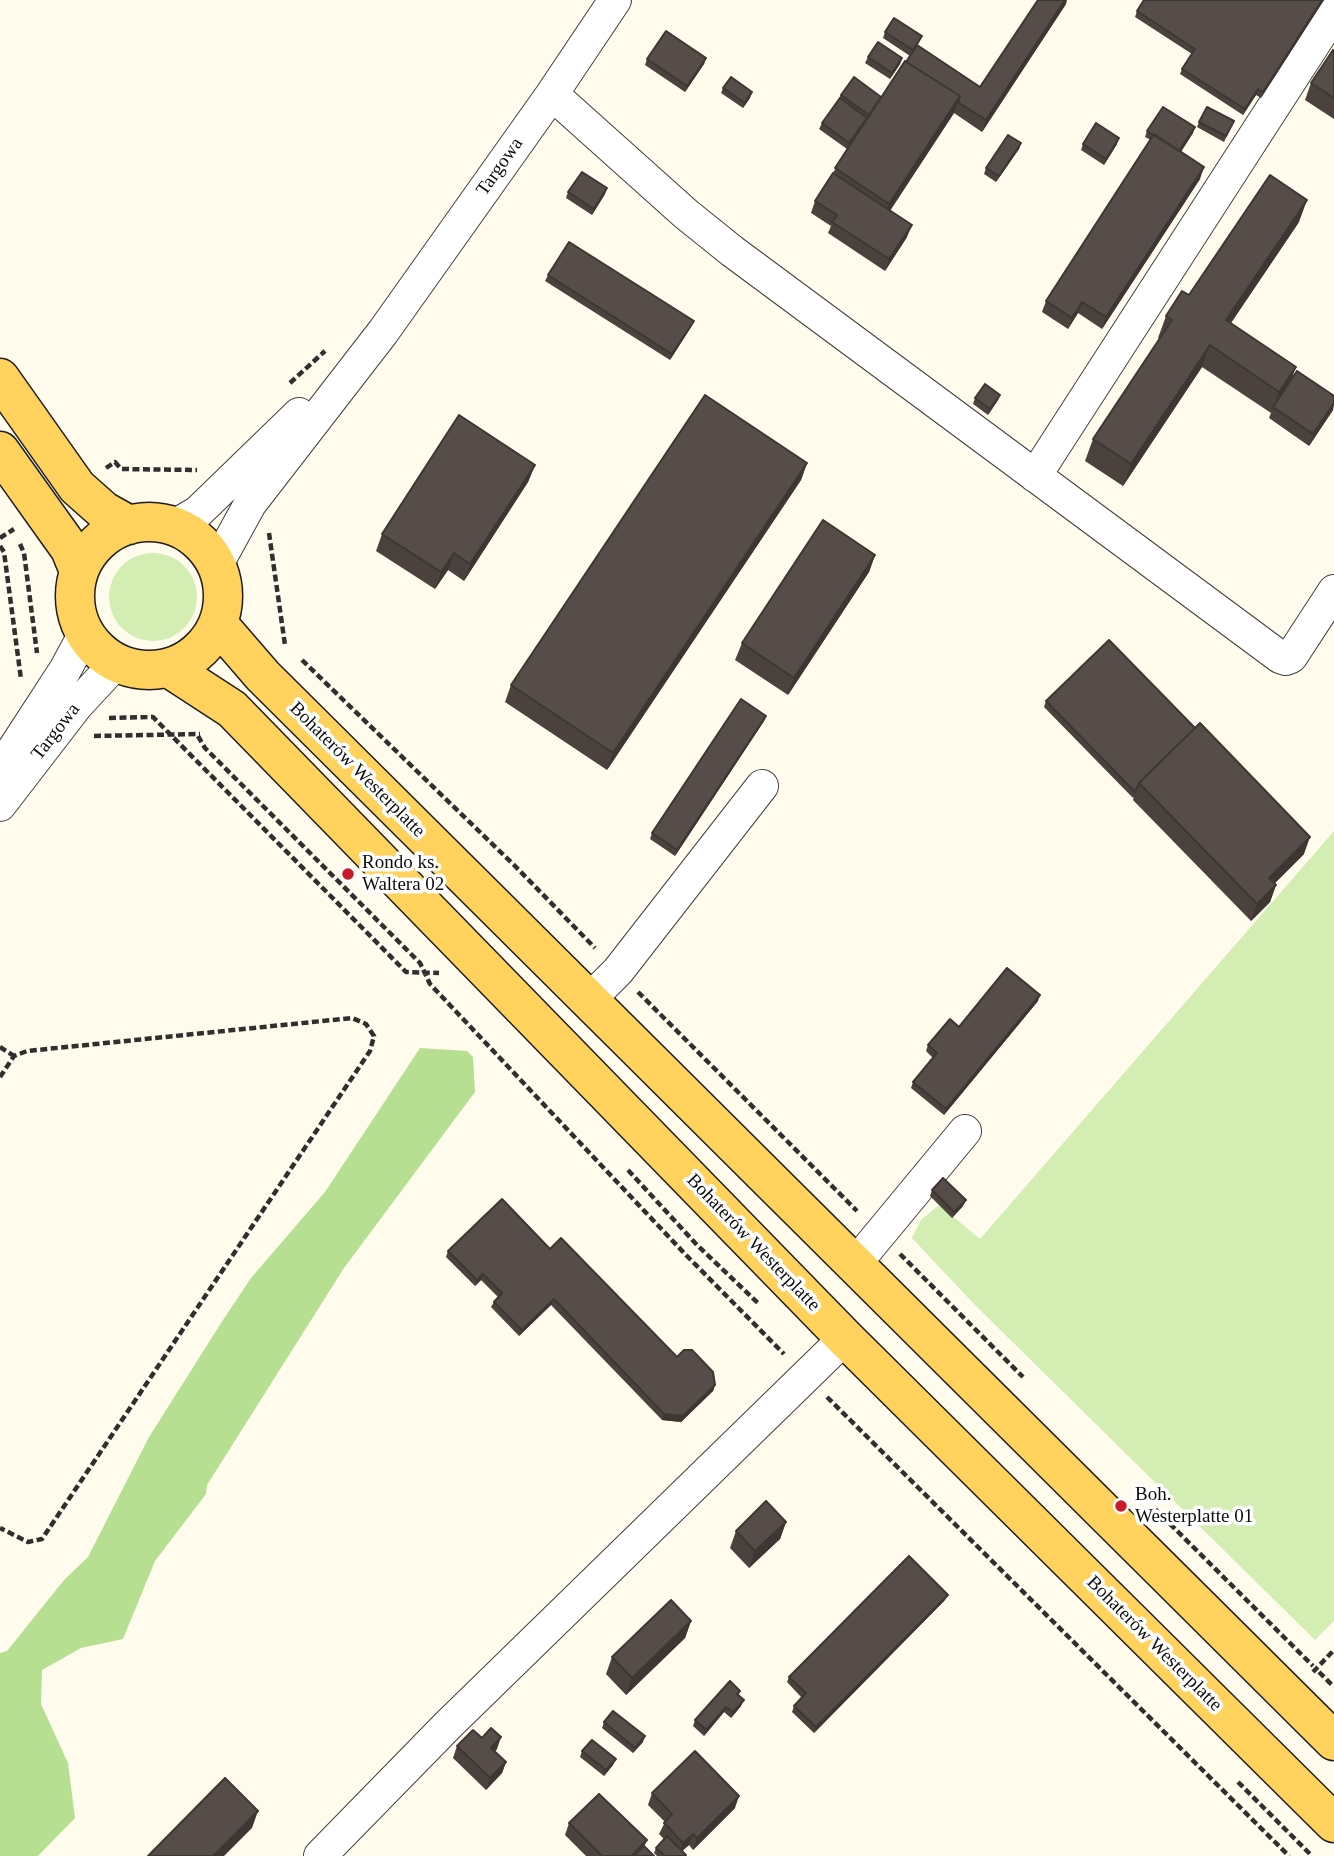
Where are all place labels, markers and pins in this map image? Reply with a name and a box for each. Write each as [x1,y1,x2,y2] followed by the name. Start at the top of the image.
[362,852,444,896] place label: Rondo ks. Waltera 02
[340,866,356,882] marker: Rondo ks. Waltera 02
[1135,1484,1253,1528] place label: Boh. Westerplatte 01
[1113,1498,1129,1514] marker: Boh. Westerplatte 01

